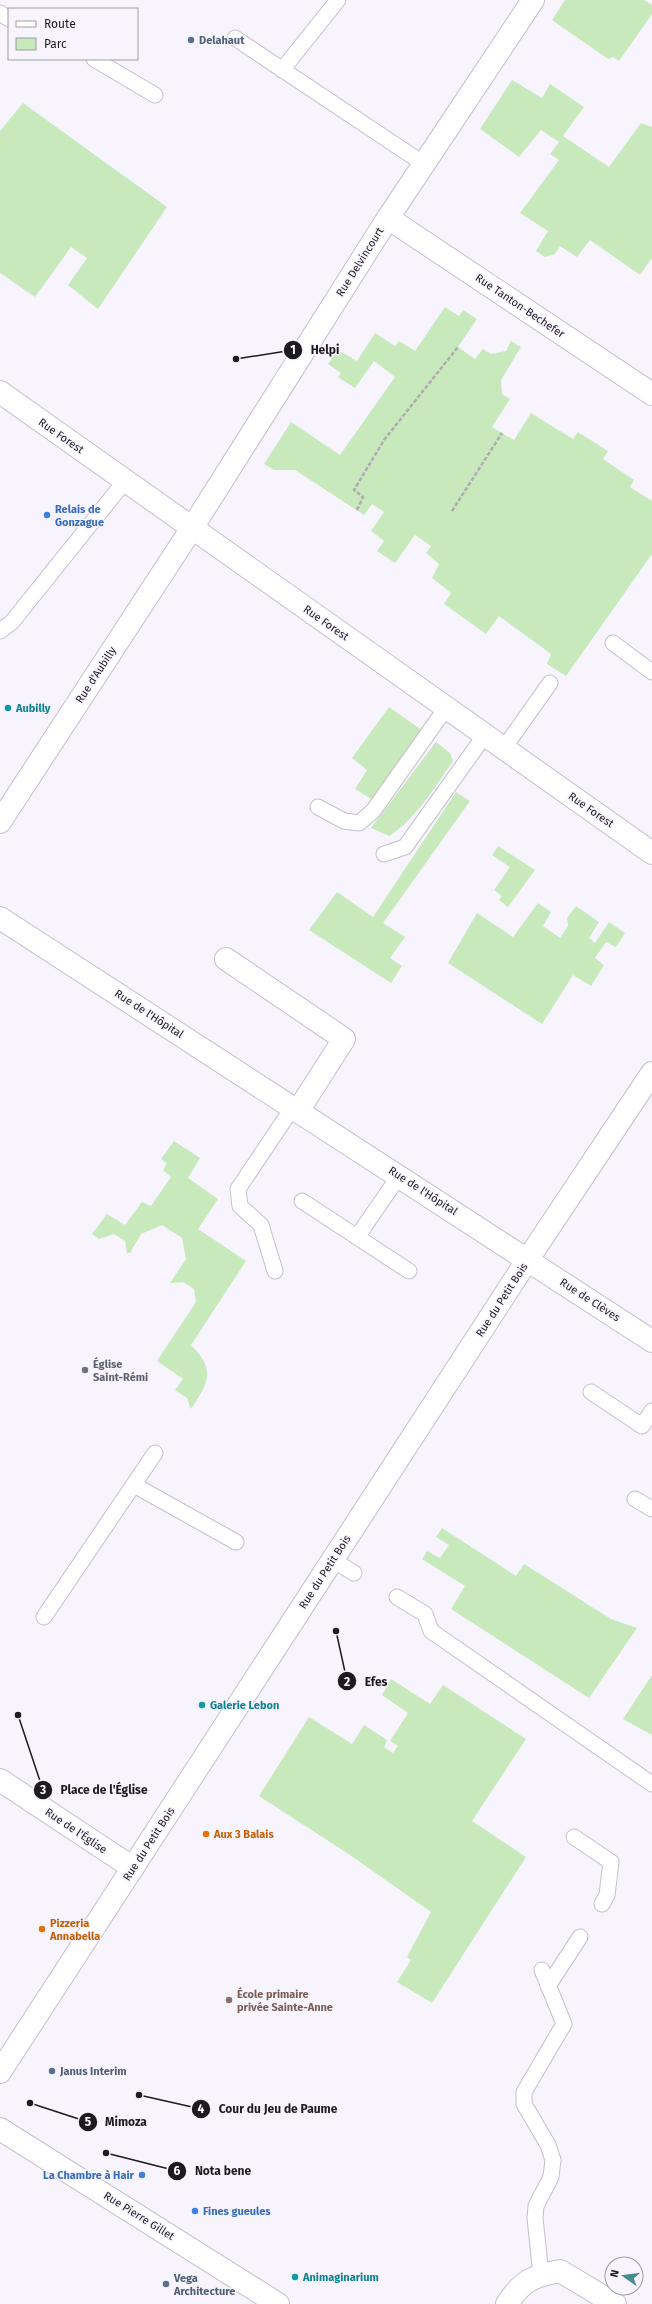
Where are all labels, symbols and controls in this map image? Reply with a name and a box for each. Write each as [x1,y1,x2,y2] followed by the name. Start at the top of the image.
[8,8,138,60] legend
[44,17,76,31] text: Route
[199,34,245,47] place label: Delahaut
[186,35,196,45] marker: Delahaut
[44,37,67,51] text: Parc
[334,225,387,299] street label: Rue Delvincourt
[473,271,568,341] street label: Rue Tanton-Bechefer
[283,338,348,362] callout: Helpi
[290,343,296,357] text: 1
[311,343,339,357] text: Helpi
[36,416,86,456] street label: Rue Forest
[55,503,104,529] place label: Relais de Gonzague
[42,510,52,520] marker: Relais de Gonzague
[301,603,351,643] street label: Rue Forest
[73,644,119,706] street label: Rue d'Aubilly
[15,702,51,715] place label: Aubilly
[3,703,13,713] marker: Aubilly
[566,790,616,830] street label: Rue Forest
[112,987,186,1041] street label: Rue de l'Hôpital
[386,1164,460,1218] street label: Rue de l'Hôpital
[473,1261,531,1339] street label: Rue du Petit Bois
[557,1276,623,1324] street label: Rue de Clèves
[93,1357,148,1384] place label: Église Saint-Rémi
[80,1365,90,1375] marker: Église Saint-Rémi
[296,1533,354,1611] street label: Rue du Petit Bois
[337,1669,396,1693] callout: Efes
[344,1675,350,1689] text: 2
[365,1675,388,1689] text: Efes
[210,1699,279,1712] place label: Galerie Lebon
[197,1700,207,1710] marker: Galerie Lebon
[33,1778,156,1802] callout: Place de l'Église
[60,1781,148,1797] text: Place de l'Église
[39,1783,46,1797] text: 3
[43,1805,110,1856] street label: Rue de l'Église
[120,1805,178,1883] street label: Rue du Petit Bois
[213,1828,274,1841] place label: Aux 3 Balais
[201,1829,211,1839] marker: Aux 3 Balais
[49,1917,100,1943] place label: Pizzeria Annabella
[37,1924,47,1934] marker: Pizzeria Annabella
[237,1987,333,2014] place label: École primaire privée Sainte-Anne
[224,1995,234,2005] marker: École primaire privée Sainte-Anne
[59,2065,127,2078] place label: Janus Interim
[47,2066,57,2076] marker: Janus Interim
[191,2097,345,2121] callout: Cour du Jeu de Paume
[198,2102,205,2116] text: 4
[219,2102,338,2116] text: Cour du Jeu de Paume
[78,2110,155,2134] callout: Mimoza
[85,2115,92,2129] text: 5
[105,2115,147,2129] text: Mimoza
[167,2159,259,2183] callout: Nota bene
[174,2164,181,2178] text: 6
[195,2164,251,2178] text: Nota bene
[43,2169,135,2182] place label: La Chambre à Hair
[137,2170,147,2180] marker: La Chambre à Hair
[101,2189,177,2243] street label: Rue Pierre Gillet
[203,2205,271,2218] place label: Fines gueules
[190,2206,200,2216] marker: Fines gueules
[604,2256,644,2296] north arrow
[608,2269,622,2279] text: N
[302,2271,379,2284] place label: Animaginarium
[173,2272,235,2298] place label: Vega Architecture
[290,2272,300,2282] marker: Animaginarium
[161,2279,171,2289] marker: Vega Architecture

